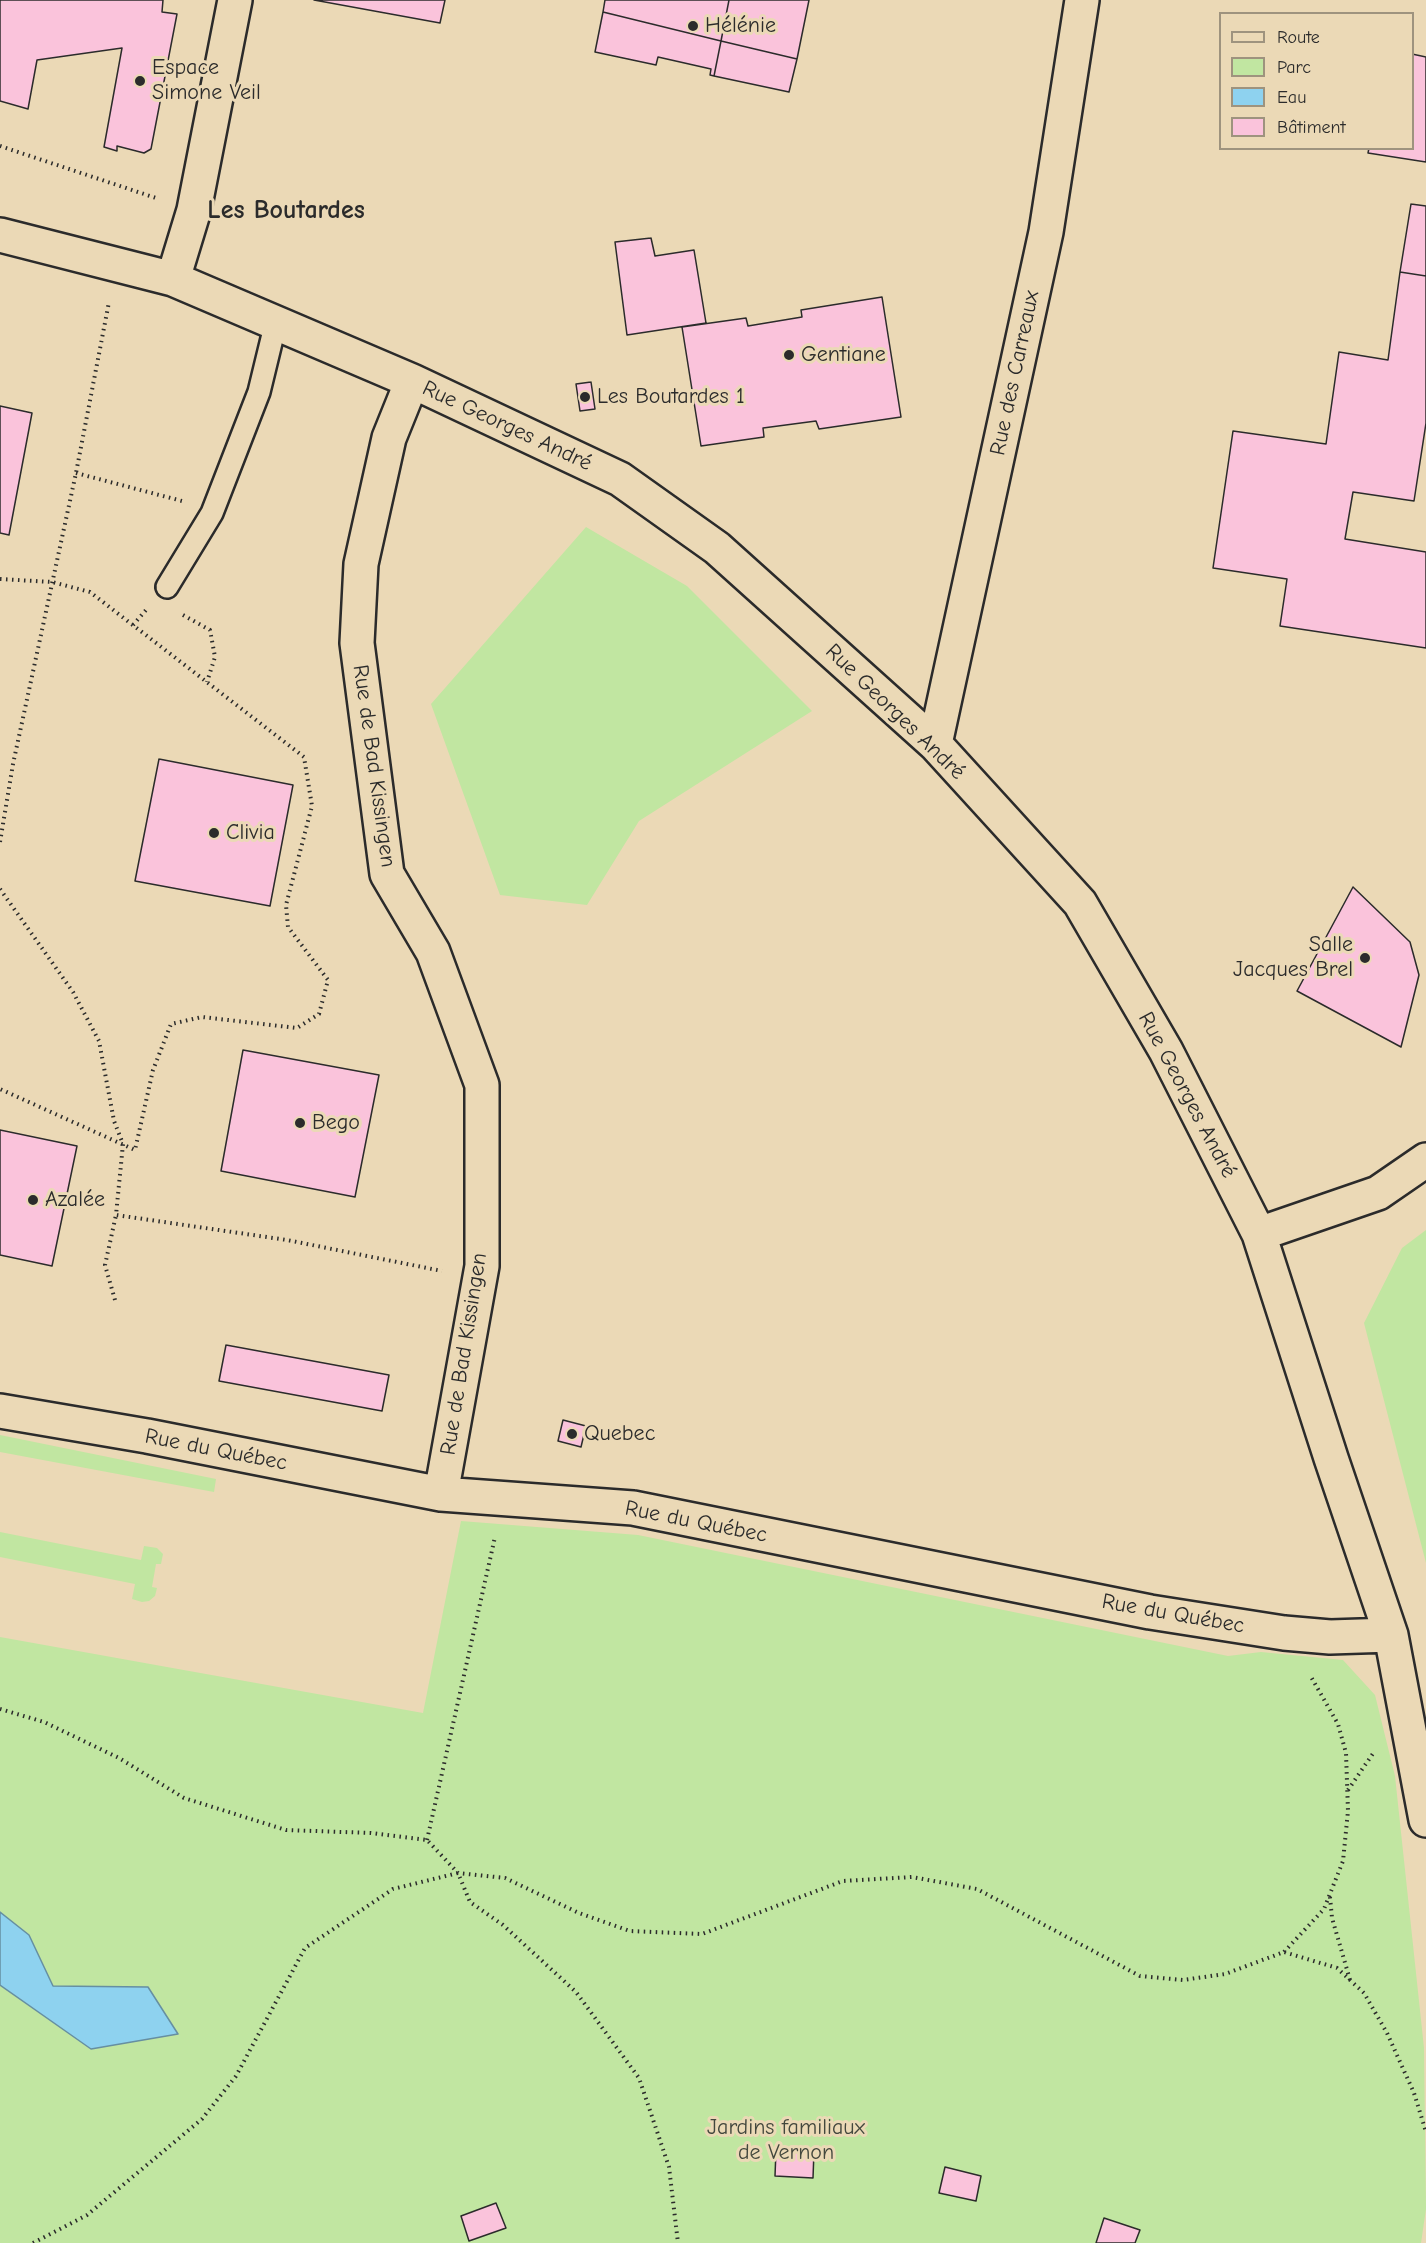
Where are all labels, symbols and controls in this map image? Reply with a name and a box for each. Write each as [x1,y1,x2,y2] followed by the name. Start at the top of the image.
[1219,12,1414,150] legend
[705,13,776,39] place label: Hélénie
[686,19,700,33] marker: Hélénie
[1277,27,1320,48] text: Route
[152,55,261,106] place label: Espace Simone Veil
[1277,57,1311,78] text: Parc
[133,74,147,88] marker: Espace Simone Veil
[1277,87,1306,108] text: Eau
[1277,117,1346,138] text: Bâtiment
[207,195,365,227] district label: Les Boutardes
[985,288,1045,458] street label: Rue des Carreaux
[801,342,886,368] place label: Gentiane
[782,348,796,362] marker: Gentiane
[418,375,596,477] street label: Rue Georges André
[597,384,745,410] place label: Les Boutardes 1
[578,390,592,404] marker: Les Boutardes 1
[820,639,970,785] street label: Rue Georges André
[347,663,401,869] street label: Rue de Bad Kissingen
[226,820,275,846] place label: Clivia
[207,826,221,840] marker: Clivia
[1233,932,1353,984] place label: Salle Jacques Brel
[1358,951,1372,965] marker: Salle Jacques Brel
[1132,1008,1242,1182] street label: Rue Georges André
[312,1110,360,1136] place label: Bego
[293,1116,307,1130] marker: Bego
[45,1187,105,1213] place label: Azalée
[26,1193,40,1207] marker: Azalée
[435,1251,493,1457] street label: Rue de Bad Kissingen
[584,1421,655,1447] place label: Quebec
[143,1423,289,1477] street label: Rue du Québec
[565,1427,579,1441] marker: Quebec
[623,1495,769,1549] street label: Rue du Québec
[1100,1588,1246,1640] street label: Rue du Québec
[707,2115,865,2166] park label: Jardins familiaux de Vernon

